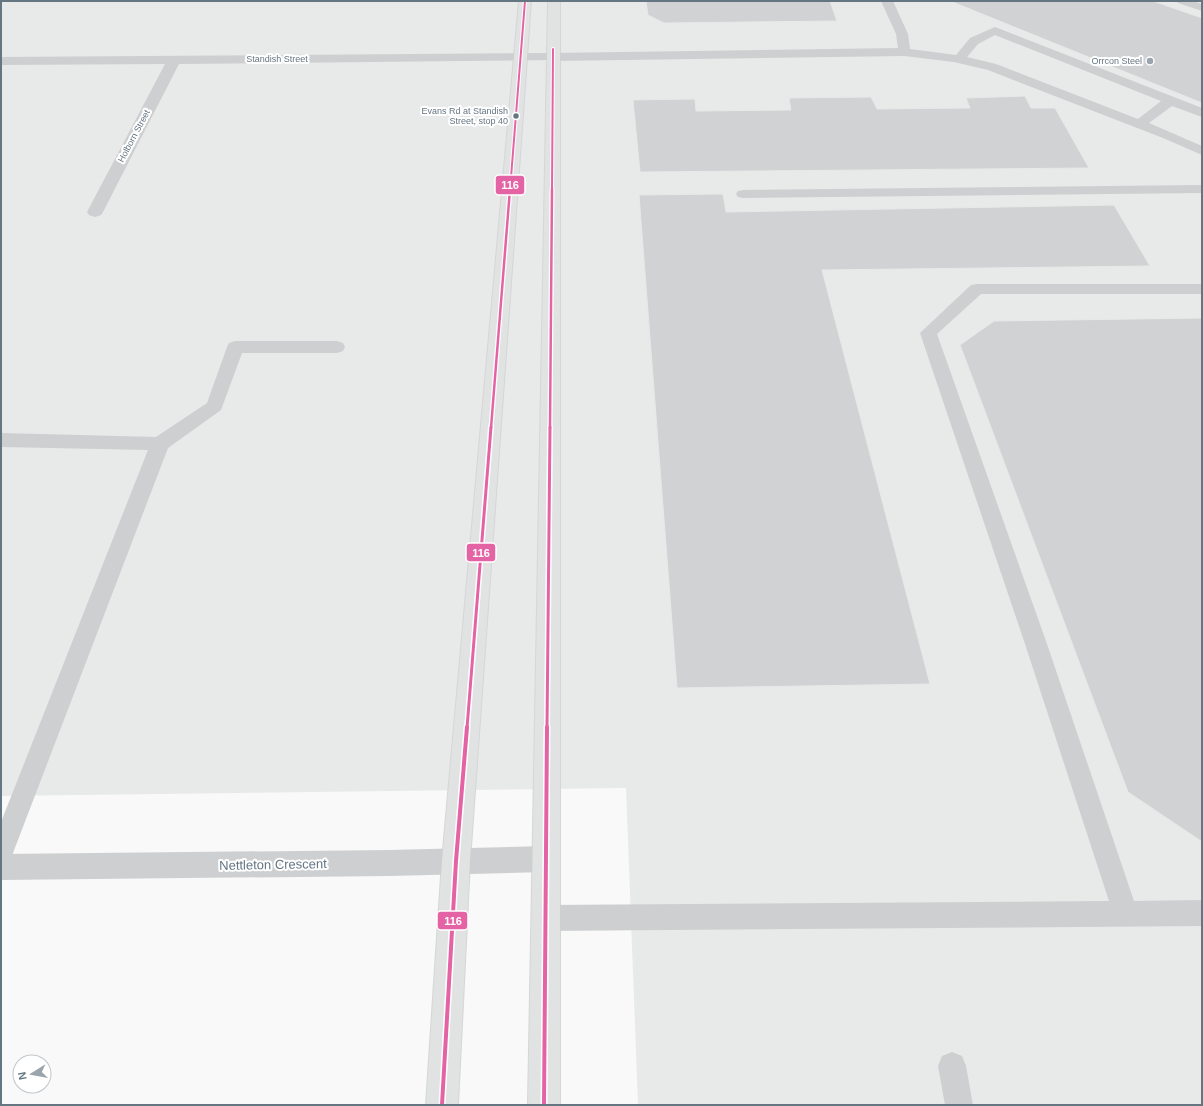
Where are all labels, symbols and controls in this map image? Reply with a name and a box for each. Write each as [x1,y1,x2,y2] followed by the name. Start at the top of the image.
[246,54,308,64] street label: Standish Street
[1091,56,1142,66] place label: Orrcon Steel
[1145,56,1155,66] marker: Orrcon Steel
[421,106,508,126] place label: Evans Rd at Standish Street, stop 40
[116,108,152,164] street label: Holborn Street
[511,111,521,121] marker: Evans Rd at Standish Street, stop 40
[495,175,525,195] line badge: 116
[501,179,519,191] text: 116
[466,543,496,562] line badge: 116
[472,547,490,559] text: 116
[219,856,327,873] street label: Nettleton Crescent
[437,911,468,930] line badge: 116
[444,915,462,927] text: 116
[12,1054,52,1094] north arrow
[16,1071,29,1081] text: N

